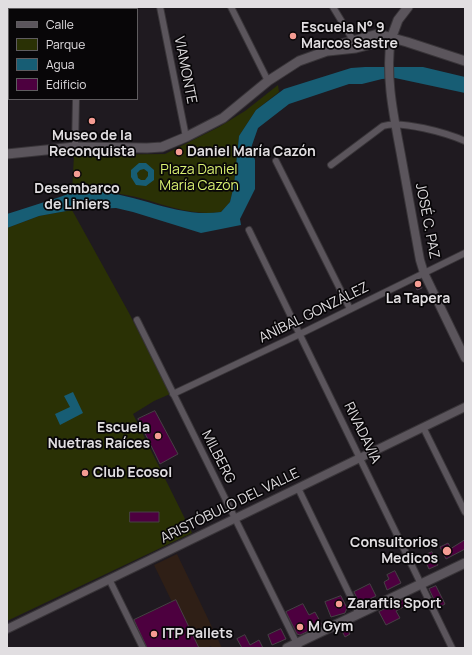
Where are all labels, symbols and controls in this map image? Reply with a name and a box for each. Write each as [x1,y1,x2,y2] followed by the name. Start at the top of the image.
[8,8,138,100] legend
[46,16,74,33] text: Calle
[301,20,398,52] place label: Escuela N° 9 Marcos Sastre
[288,31,298,41] marker: Escuela N° 9 Marcos Sastre
[170,35,200,105] street label: VIAMONTE
[46,36,85,53] text: Parque
[46,56,75,73] text: Agua
[46,76,86,93] text: Edificio
[87,116,97,126] marker: Museo de la Reconquista
[49,128,135,160] place label: Museo de la Reconquista
[187,144,316,160] place label: Daniel María Cazón
[174,147,184,157] marker: Daniel María Cazón
[159,162,239,194] park label: Plaza Daniel María Cazón
[72,169,82,179] marker: Desembarco de Liniers
[34,181,120,214] place label: Desembarco de Liniers
[411,182,443,260] street label: JOSÉ C. PAZ
[256,279,372,347] street label: ANÍBAL GONZÁLEZ
[413,279,423,289] marker: La Tapera
[386,291,450,307] place label: La Tapera
[340,400,384,466] street label: RIVADAVIA
[48,420,150,452] place label: Escuela Nuetras Raíces
[197,428,239,486] street label: MILBERG
[153,431,163,441] marker: Escuela Nuetras Raíces
[93,465,172,481] place label: Club Ecosol
[158,465,302,547] street label: ARISTÓBULO DEL VALLE
[80,468,90,478] marker: Club Ecosol
[350,535,438,568] place label: Consultorios Medicos
[441,545,453,557] marker: Consultorios Medicos
[347,596,442,612] place label: Zaraftis Sport
[334,599,344,609] marker: Zaraftis Sport
[308,619,353,635] place label: M Gym
[295,622,305,632] marker: M Gym
[162,626,233,642] place label: ITP Pallets
[149,629,159,639] marker: ITP Pallets

